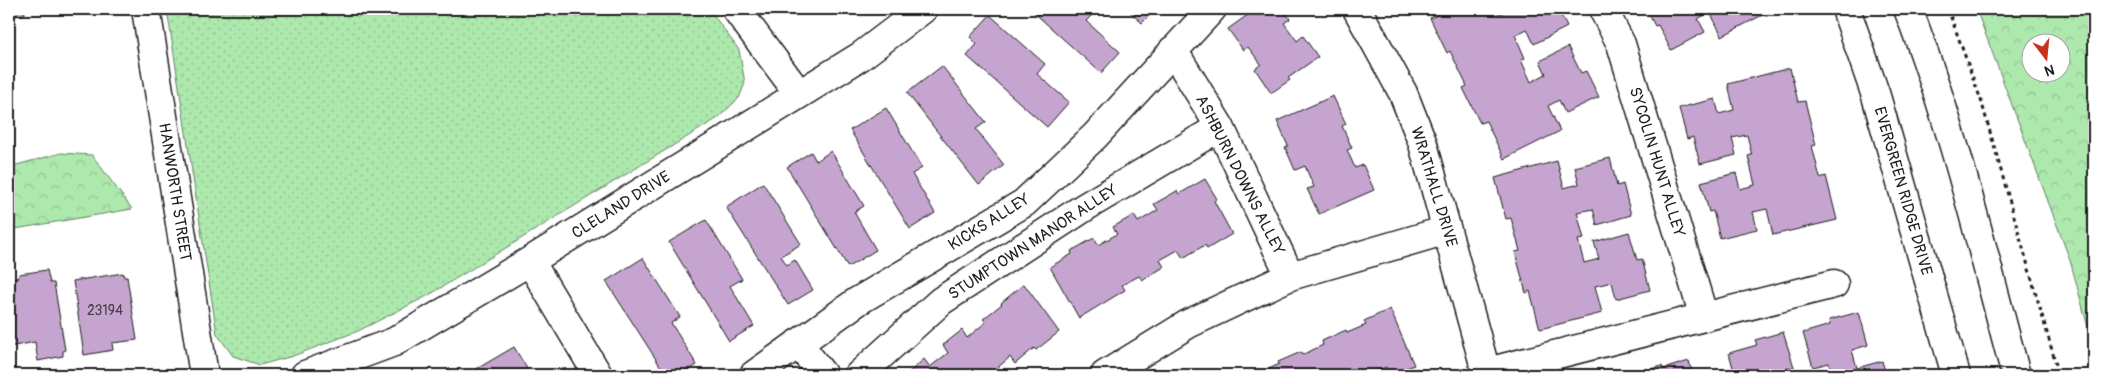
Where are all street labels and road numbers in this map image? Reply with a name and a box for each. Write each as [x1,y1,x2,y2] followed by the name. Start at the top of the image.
[1625,85,1689,239] street label: SYCOLIN HUNT ALLEY
[1191,92,1289,258] street label: ASHBURN DOWNS ALLEY
[1869,104,1937,278] street label: EVERGREEN RIDGE DRIVE
[154,121,196,263] street label: HANWORTH STREET
[1406,124,1462,250] street label: WRATHALL DRIVE
[568,167,674,243] street label: CLELAND DRIVE
[945,180,1121,304] street label: STUMPTOWN MANOR ALLEY
[944,189,1034,255] street label: KICKS ALLEY

